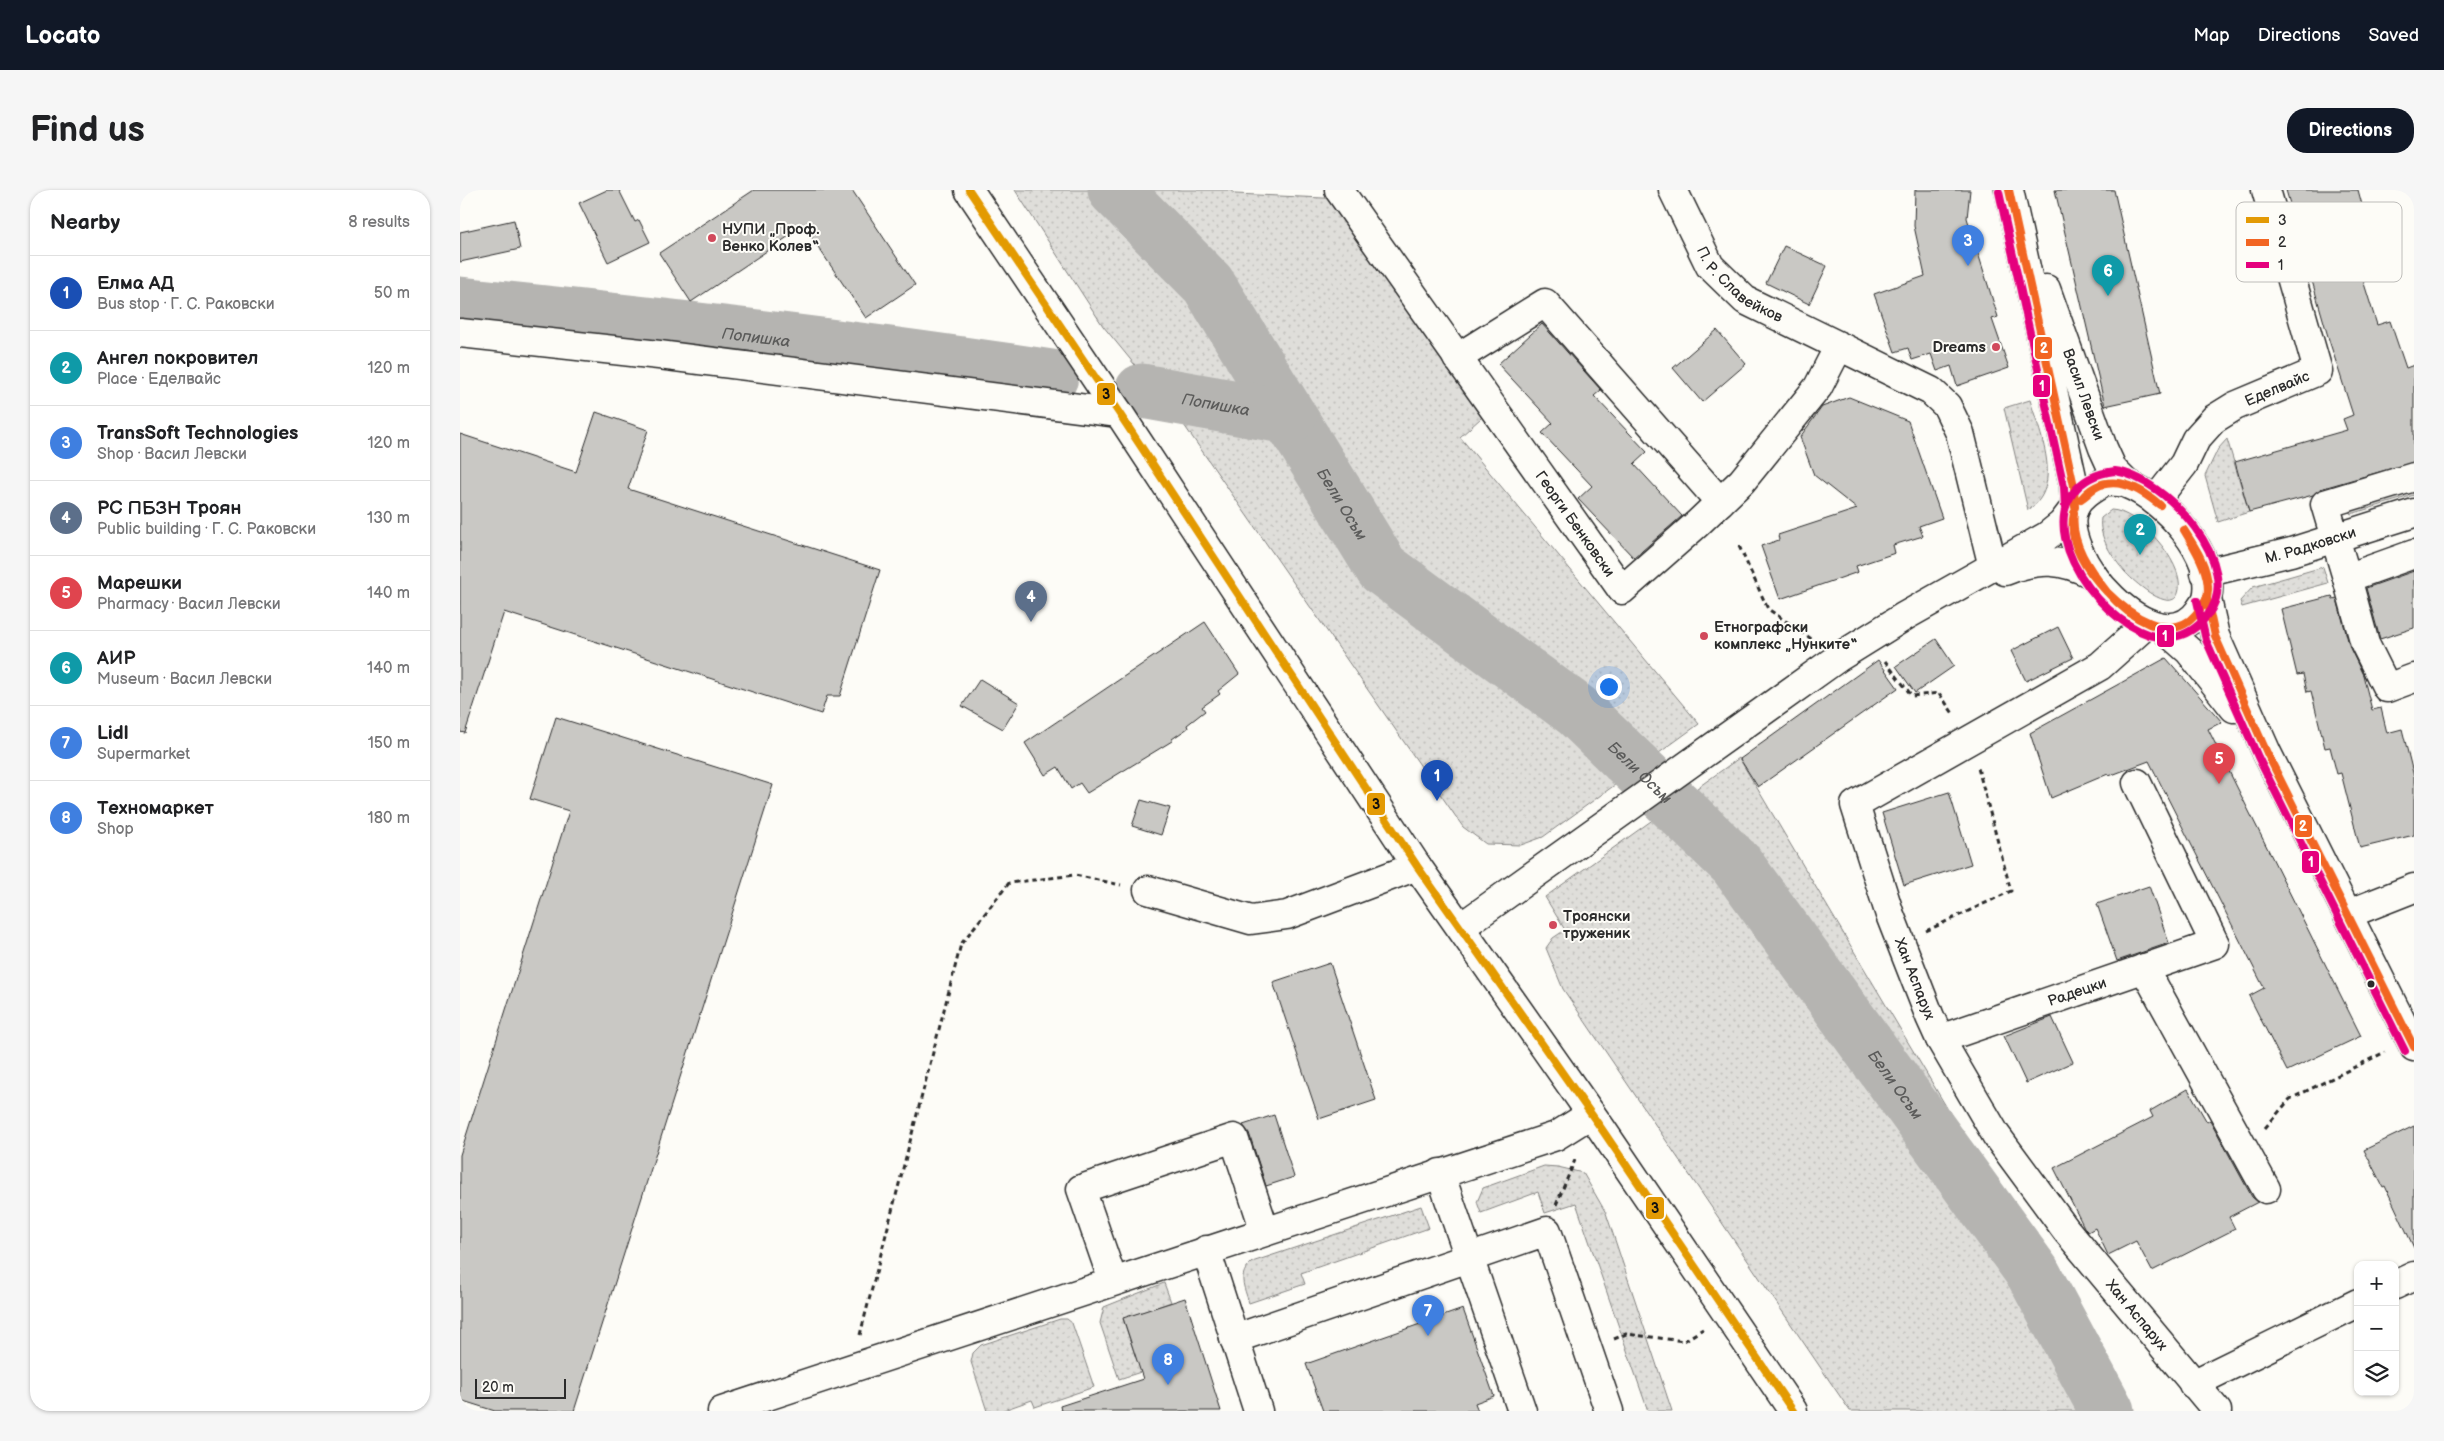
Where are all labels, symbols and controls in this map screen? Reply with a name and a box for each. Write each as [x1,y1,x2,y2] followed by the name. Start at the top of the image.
[25,21,100,50] text: Locato
[2194,25,2230,46] text: Map
[2258,25,2340,46] text: Directions
[2368,25,2419,46] text: Saved
[2287,108,2414,153] button: Directions
[30,109,145,152] text: Find us
[2236,202,2402,282] legend
[50,210,120,235] text: Nearby
[2278,212,2287,229] text: 3
[348,213,410,232] text: 8 results
[722,220,820,256] place label: НУПИ „Проф. Венко Колев“
[1952,225,1984,266] pin: 3
[706,232,718,244] marker: НУПИ „Проф. Венко Колев“
[2278,234,2287,251] text: 2
[1692,243,1786,327] street label: П. Р. Славейков
[2092,255,2124,296] pin: 6
[2278,257,2283,274] text: 1
[97,272,174,295] text: Елма АД
[63,284,69,303] text: 1
[374,284,410,303] text: 50 m
[97,295,275,314] text: Bus stop · Г. С. Раковски
[721,325,791,352] water label: Попишка
[2034,336,2053,360] line badge: 2
[1933,338,1986,357] place label: Dreams
[2040,340,2049,357] text: 2
[1990,341,2002,353] marker: Dreams
[2058,346,2109,443] street label: Васил Левски
[97,347,258,370] text: Ангел покровител
[61,359,71,378] text: 2
[367,359,410,378] text: 120 m
[2242,366,2313,411] street label: Еделвайс
[97,370,221,389] text: Place · Еделвайс
[2032,374,2051,398] line badge: 1
[2039,378,2045,395] text: 1
[1096,382,1116,406] line badge: 3
[1102,386,1110,403] text: 3
[1180,390,1251,421] water label: Попишка
[97,422,298,445] text: TransSoft Technologies
[61,434,71,453] text: 3
[367,434,410,453] text: 120 m
[97,445,247,464] text: Shop · Васил Левски
[1312,465,1371,545] water label: Бели Осъм
[1531,467,1619,581] street label: Георги Бенковски
[97,497,241,520] text: РС ПБЗН Троян
[61,509,71,528] text: 4
[367,509,410,528] text: 130 m
[2124,514,2156,555] pin: 2
[97,520,316,539] text: Public building · Г. С. Раковски
[2263,523,2358,568] street label: М. Радковски
[97,572,182,595] text: Марешки
[1015,581,1047,622] pin: 4
[61,584,71,603] text: 5
[367,584,410,603] text: 140 m
[97,595,281,614] text: Pharmacy · Васил Левски
[1714,618,1858,654] place label: Етнографски комплекс „Нунките“
[2156,624,2175,648] line badge: 1
[2162,628,2168,645] text: 1
[1698,630,1710,642] marker: Етнографски комплекс „Нунките“
[97,647,135,670] text: АИР
[61,659,71,678] text: 6
[367,659,410,678] text: 140 m
[97,670,272,689] text: Museum · Васил Левски
[1596,674,1622,700] your location
[97,722,128,745] text: Lidl
[62,734,70,753] text: 7
[368,734,410,753] text: 150 m
[1603,738,1676,808] water label: Бели Осъм
[2203,743,2235,784] pin: 5
[97,745,190,764] text: Supermarket
[1421,760,1453,801] pin: 1
[1366,792,1386,816] line badge: 3
[1372,796,1380,813] text: 3
[97,797,214,820] text: Техномаркет
[61,809,71,828] text: 8
[368,809,410,828] text: 180 m
[2294,814,2313,838] line badge: 2
[2299,818,2308,835] text: 2
[97,820,134,839] text: Shop
[2301,850,2320,874] line badge: 1
[2308,854,2314,871] text: 1
[1563,907,1631,943] place label: Троянски труженик
[1547,919,1559,931] marker: Троянски труженик
[1890,935,1939,1023] street label: Хан Аспарух
[2045,973,2109,1011] street label: Радецки
[2366,979,2376,989] unlabelled marker
[1863,1047,1927,1124] water label: Бели Осъм
[1645,1196,1665,1220] line badge: 3
[1651,1200,1659,1217] text: 3
[2354,1261,2399,1396] map controls
[2354,1261,2399,1306] button: +
[2101,1276,2172,1355] street label: Хан Аспарух
[1412,1295,1444,1336] pin: 7
[2354,1306,2399,1351] button: −
[1152,1344,1184,1385] pin: 8
[2354,1351,2399,1396] button: layers
[475,1376,566,1399] scale bar
[482,1379,514,1396] text: 20 m

